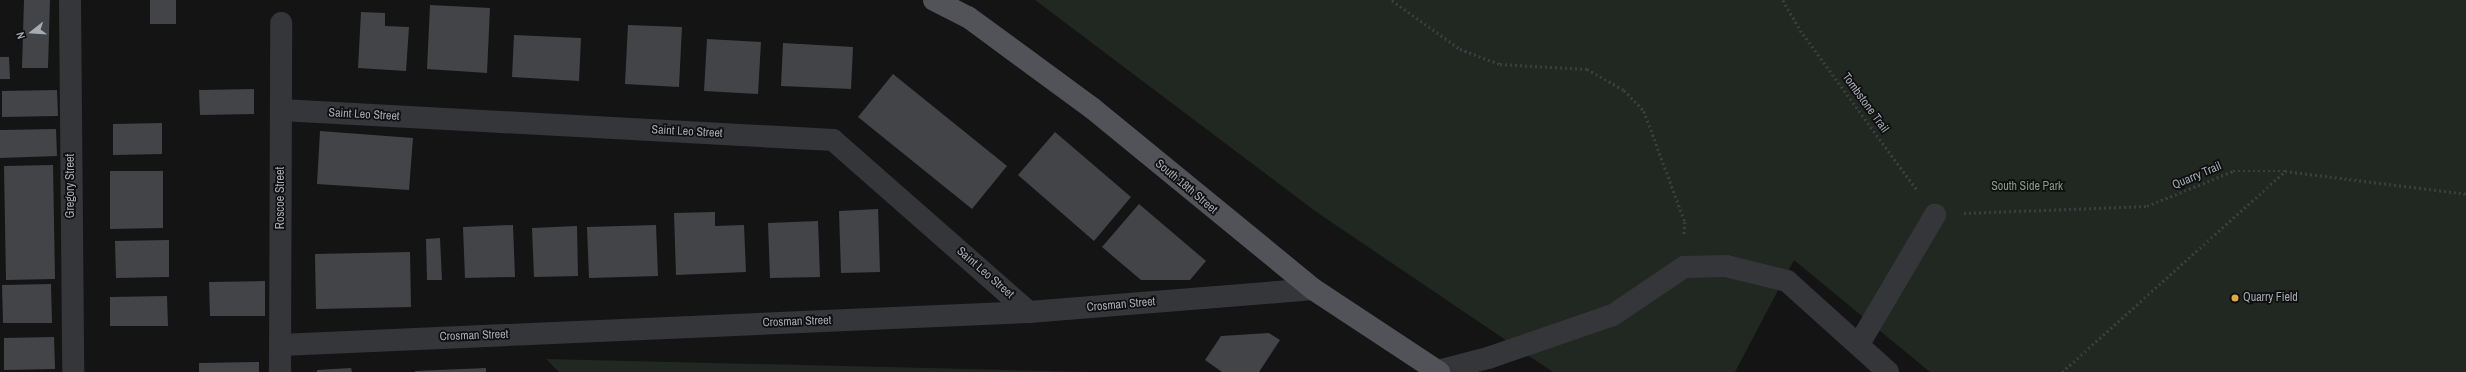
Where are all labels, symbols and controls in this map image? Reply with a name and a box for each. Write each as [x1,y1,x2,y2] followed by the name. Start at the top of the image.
[12,12,52,52] north arrow
[13,30,28,41] text: N
[1839,70,1891,136] street label: Tombstone Trail
[328,106,400,124] street label: Saint Leo Street
[651,123,723,141] street label: Saint Leo Street
[64,154,78,218] street label: Gregory Street
[1152,157,1220,217] street label: South 18th Street
[2170,159,2224,193] street label: Quarry Trail
[274,167,288,229] street label: Roscoe Street
[1991,180,2063,194] park label: South Side Park
[953,244,1017,302] street label: Saint Leo Street
[2243,291,2298,305] place label: Quarry Field
[2230,293,2240,303] marker: Quarry Field
[1086,295,1156,315] street label: Crosman Street
[762,314,832,330] street label: Crosman Street
[439,328,509,344] street label: Crosman Street

